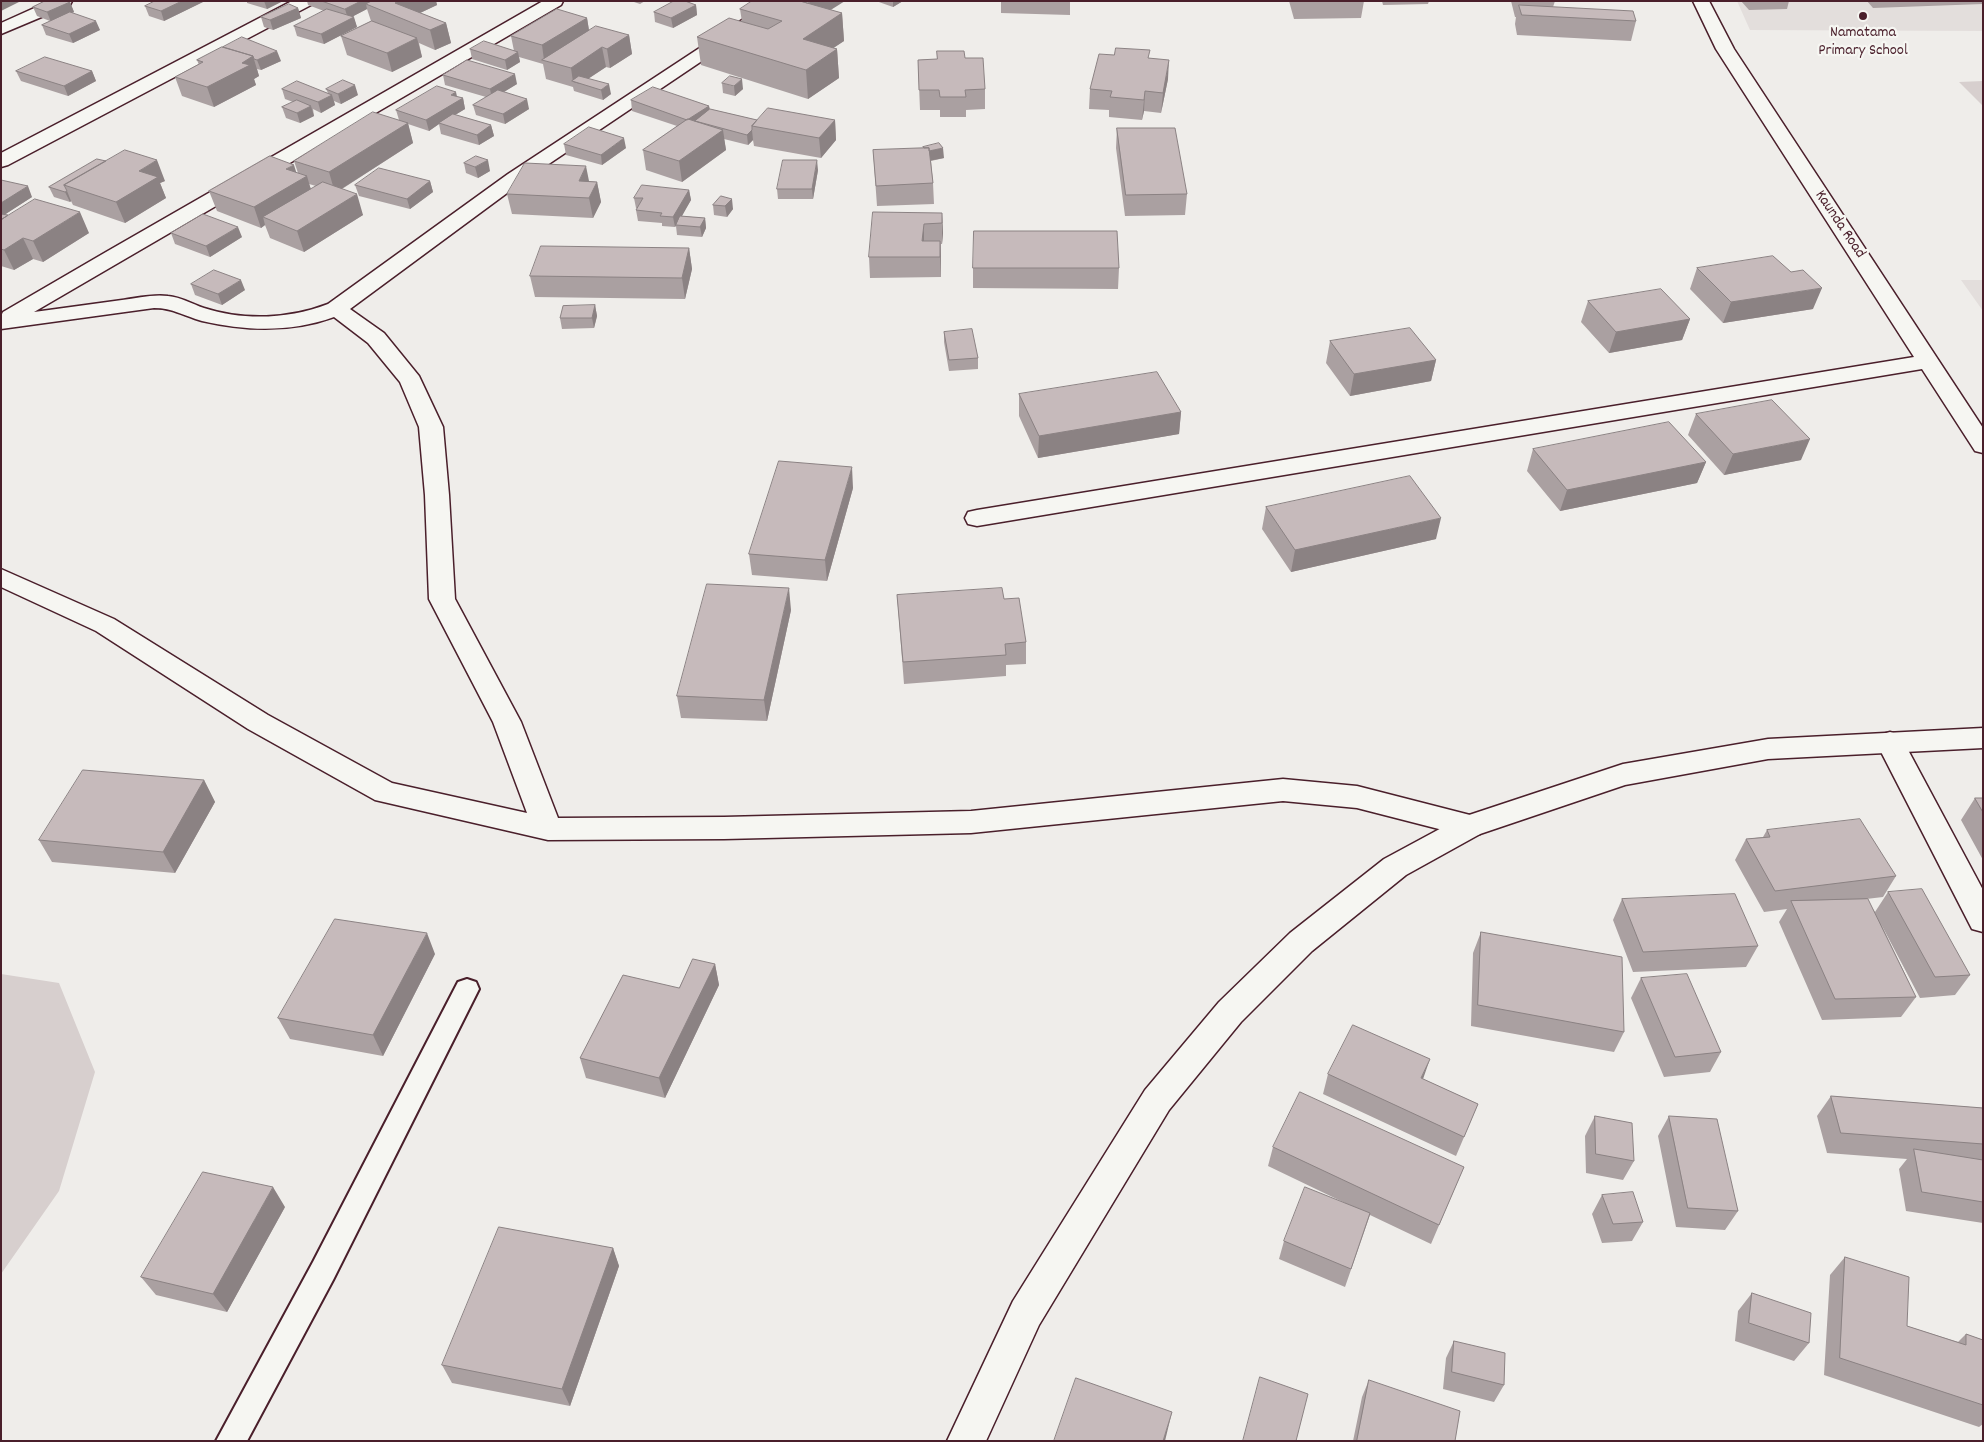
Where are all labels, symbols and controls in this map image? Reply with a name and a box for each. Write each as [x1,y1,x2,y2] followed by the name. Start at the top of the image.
[1857,10,1869,22] marker: Namatama Primary School
[1818,24,1908,62] place label: Namatama Primary School
[1809,187,1869,263] street label: Kaunda Road

